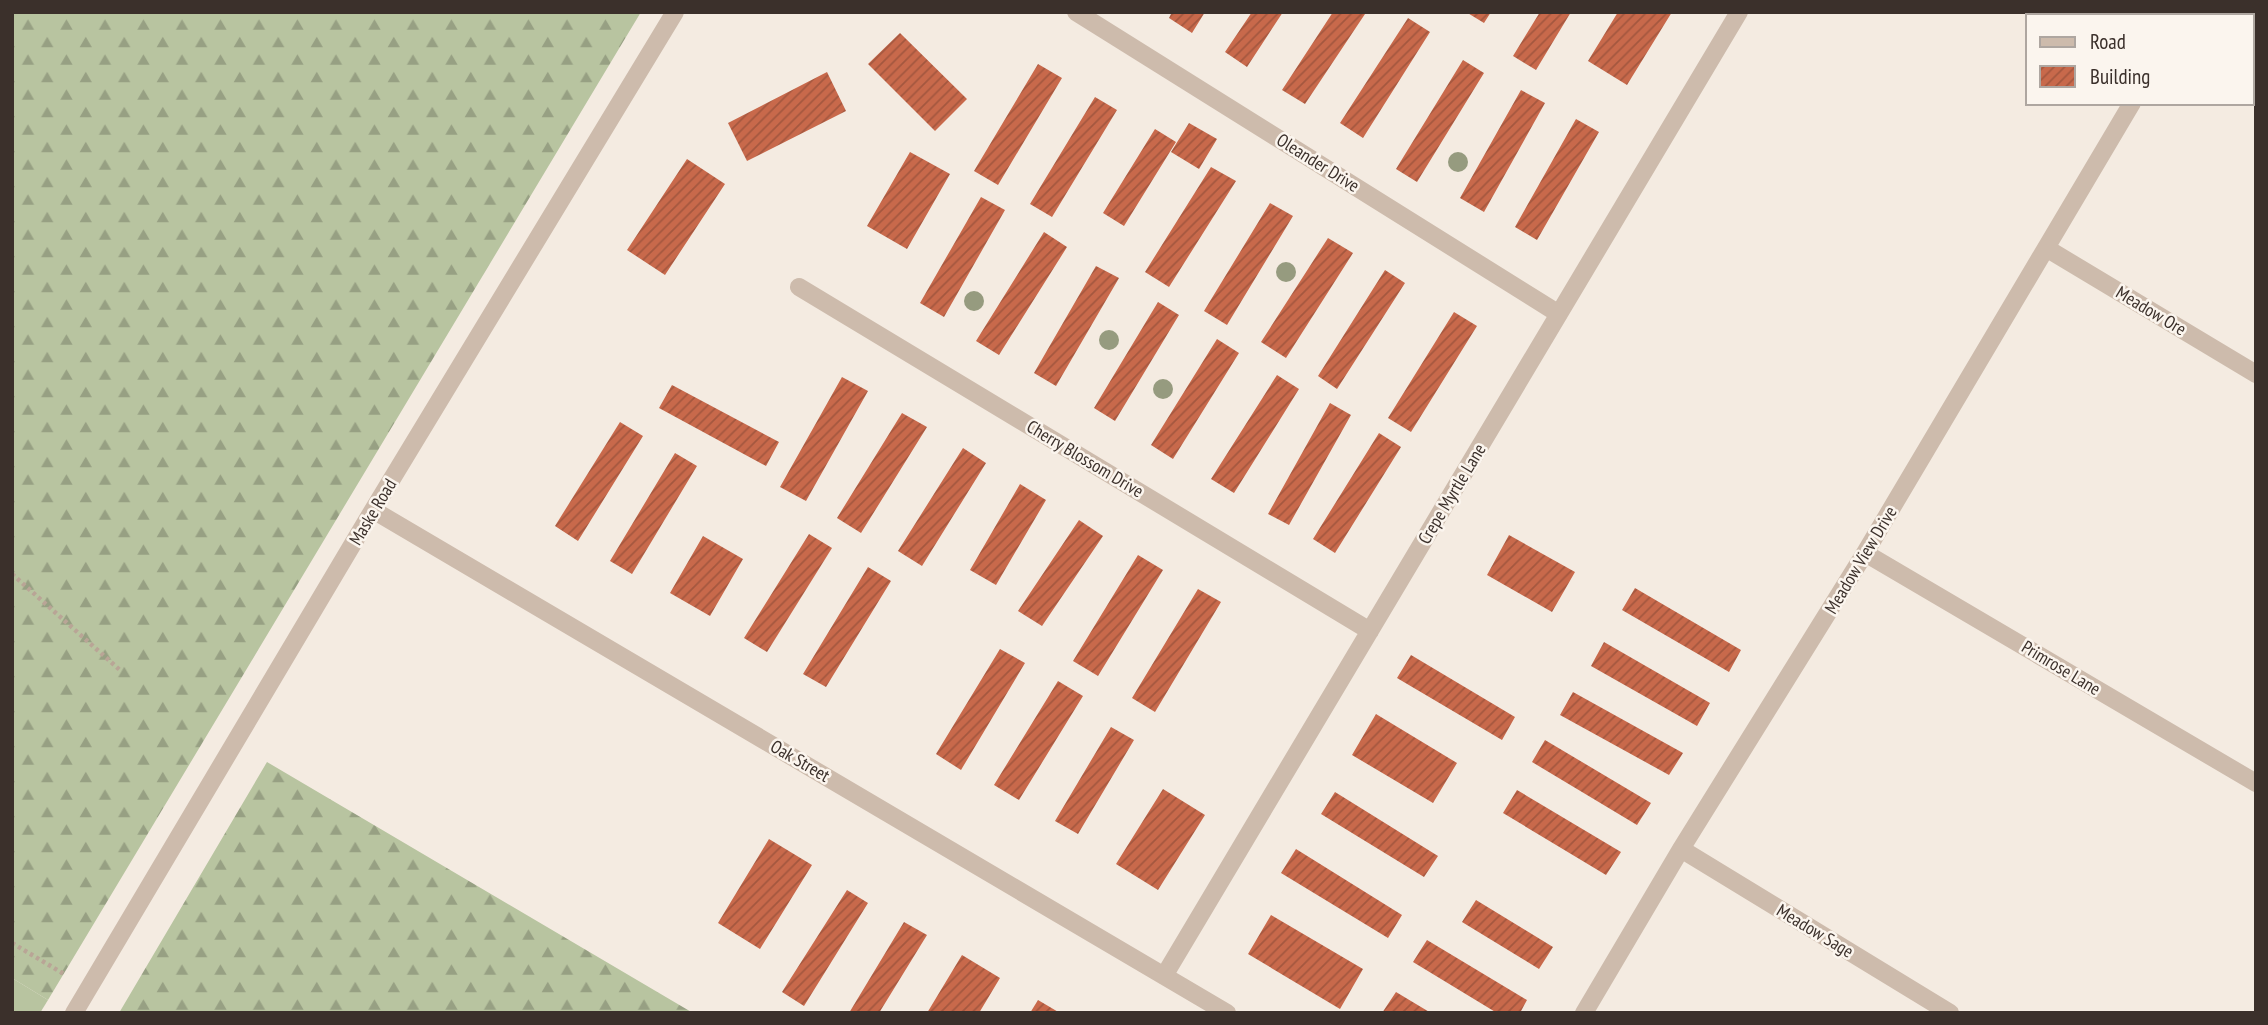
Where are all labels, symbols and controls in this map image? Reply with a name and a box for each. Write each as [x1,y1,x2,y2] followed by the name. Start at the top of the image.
[2026,14,2254,105] legend
[2090,28,2126,55] text: Road
[2090,63,2150,90] text: Building
[1273,128,1364,197] street label: Oleander Drive
[2112,281,2191,340] street label: Meadow Ore
[1023,415,1148,502] street label: Cherry Blossom Drive
[1413,439,1491,548] street label: Crepe Myrtle Lane
[344,474,401,549] street label: Maske Road
[1819,502,1902,618] street label: Meadow View Drive
[2018,635,2105,700] street label: Primrose Lane
[766,734,834,787] street label: Oak Street
[1773,899,1858,963] street label: Meadow Sage

